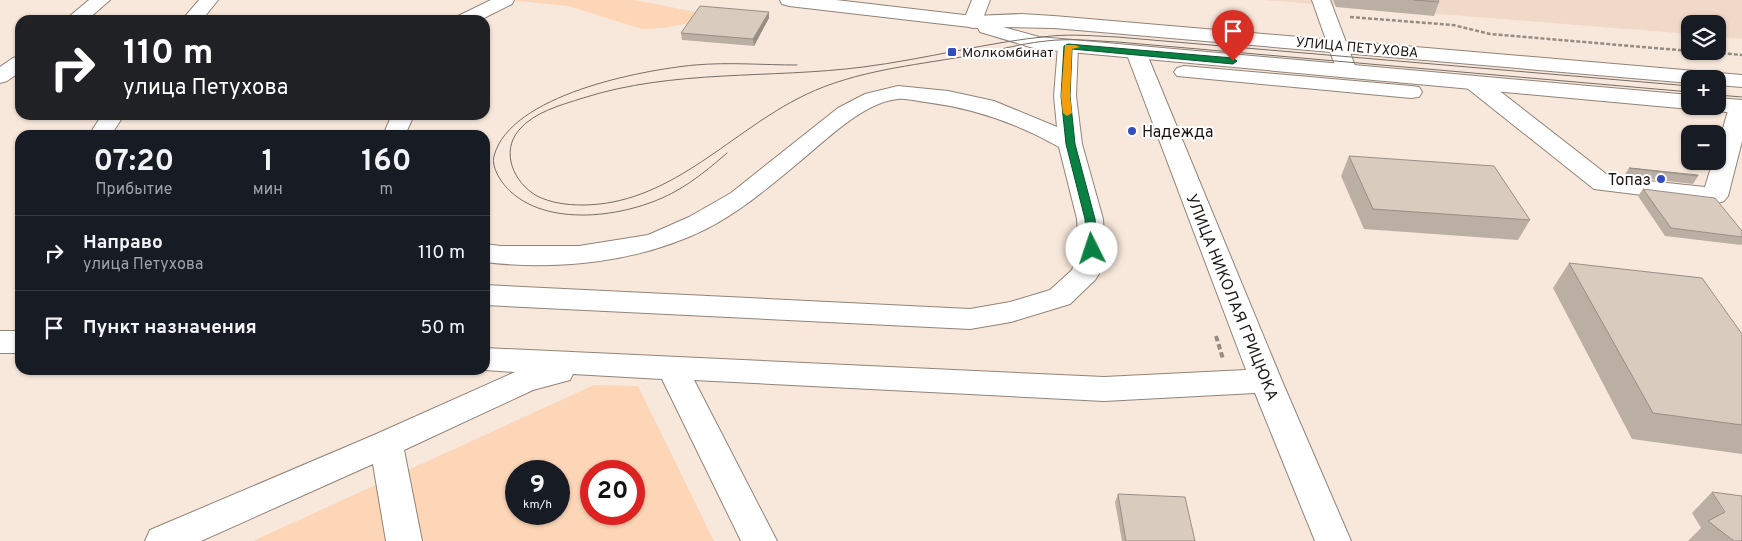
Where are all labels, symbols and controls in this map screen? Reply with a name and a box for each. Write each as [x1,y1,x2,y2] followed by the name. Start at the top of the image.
[1212,10,1254,61] pin
[1681,15,1726,170] map controls
[1681,15,1726,60] button: layers
[1219,17,1247,45] icon: arrive
[123,32,213,76] text: 110 m
[40,35,105,100] icon: right
[1295,35,1419,62] street label: УЛИЦА ПЕТУХОВА
[962,45,1054,62] place label: Молкомбинат
[946,46,958,58] marker: Молкомбинат
[1681,70,1726,115] button: +
[123,75,288,102] text: улица Петухова
[1142,123,1214,143] place label: Надежда
[1126,125,1138,137] marker: Надежда
[1681,125,1726,170] button: −
[94,144,174,181] text: 07:20
[262,144,274,181] text: 1
[361,144,411,181] text: 160
[1608,171,1651,191] place label: Топаз
[1655,173,1667,185] marker: Топаз
[96,180,172,200] text: Прибытие
[253,180,283,200] text: мин
[380,180,393,200] text: m
[1180,191,1282,404] street label: УЛИЦА НИКОЛАЯ ГРИЦЮКА
[1065,222,1117,274] position arrow
[83,231,163,255] text: Направо
[40,239,68,267] icon: right
[418,241,465,265] text: 110 m
[83,255,203,275] text: улица Петухова
[40,314,68,342] icon: arrive
[83,316,257,340] text: Пункт назначения
[420,316,465,340] text: 50 m
[580,460,645,525] speed limit sign: 20
[530,470,545,502] text: 9
[523,497,552,513] text: km/h

